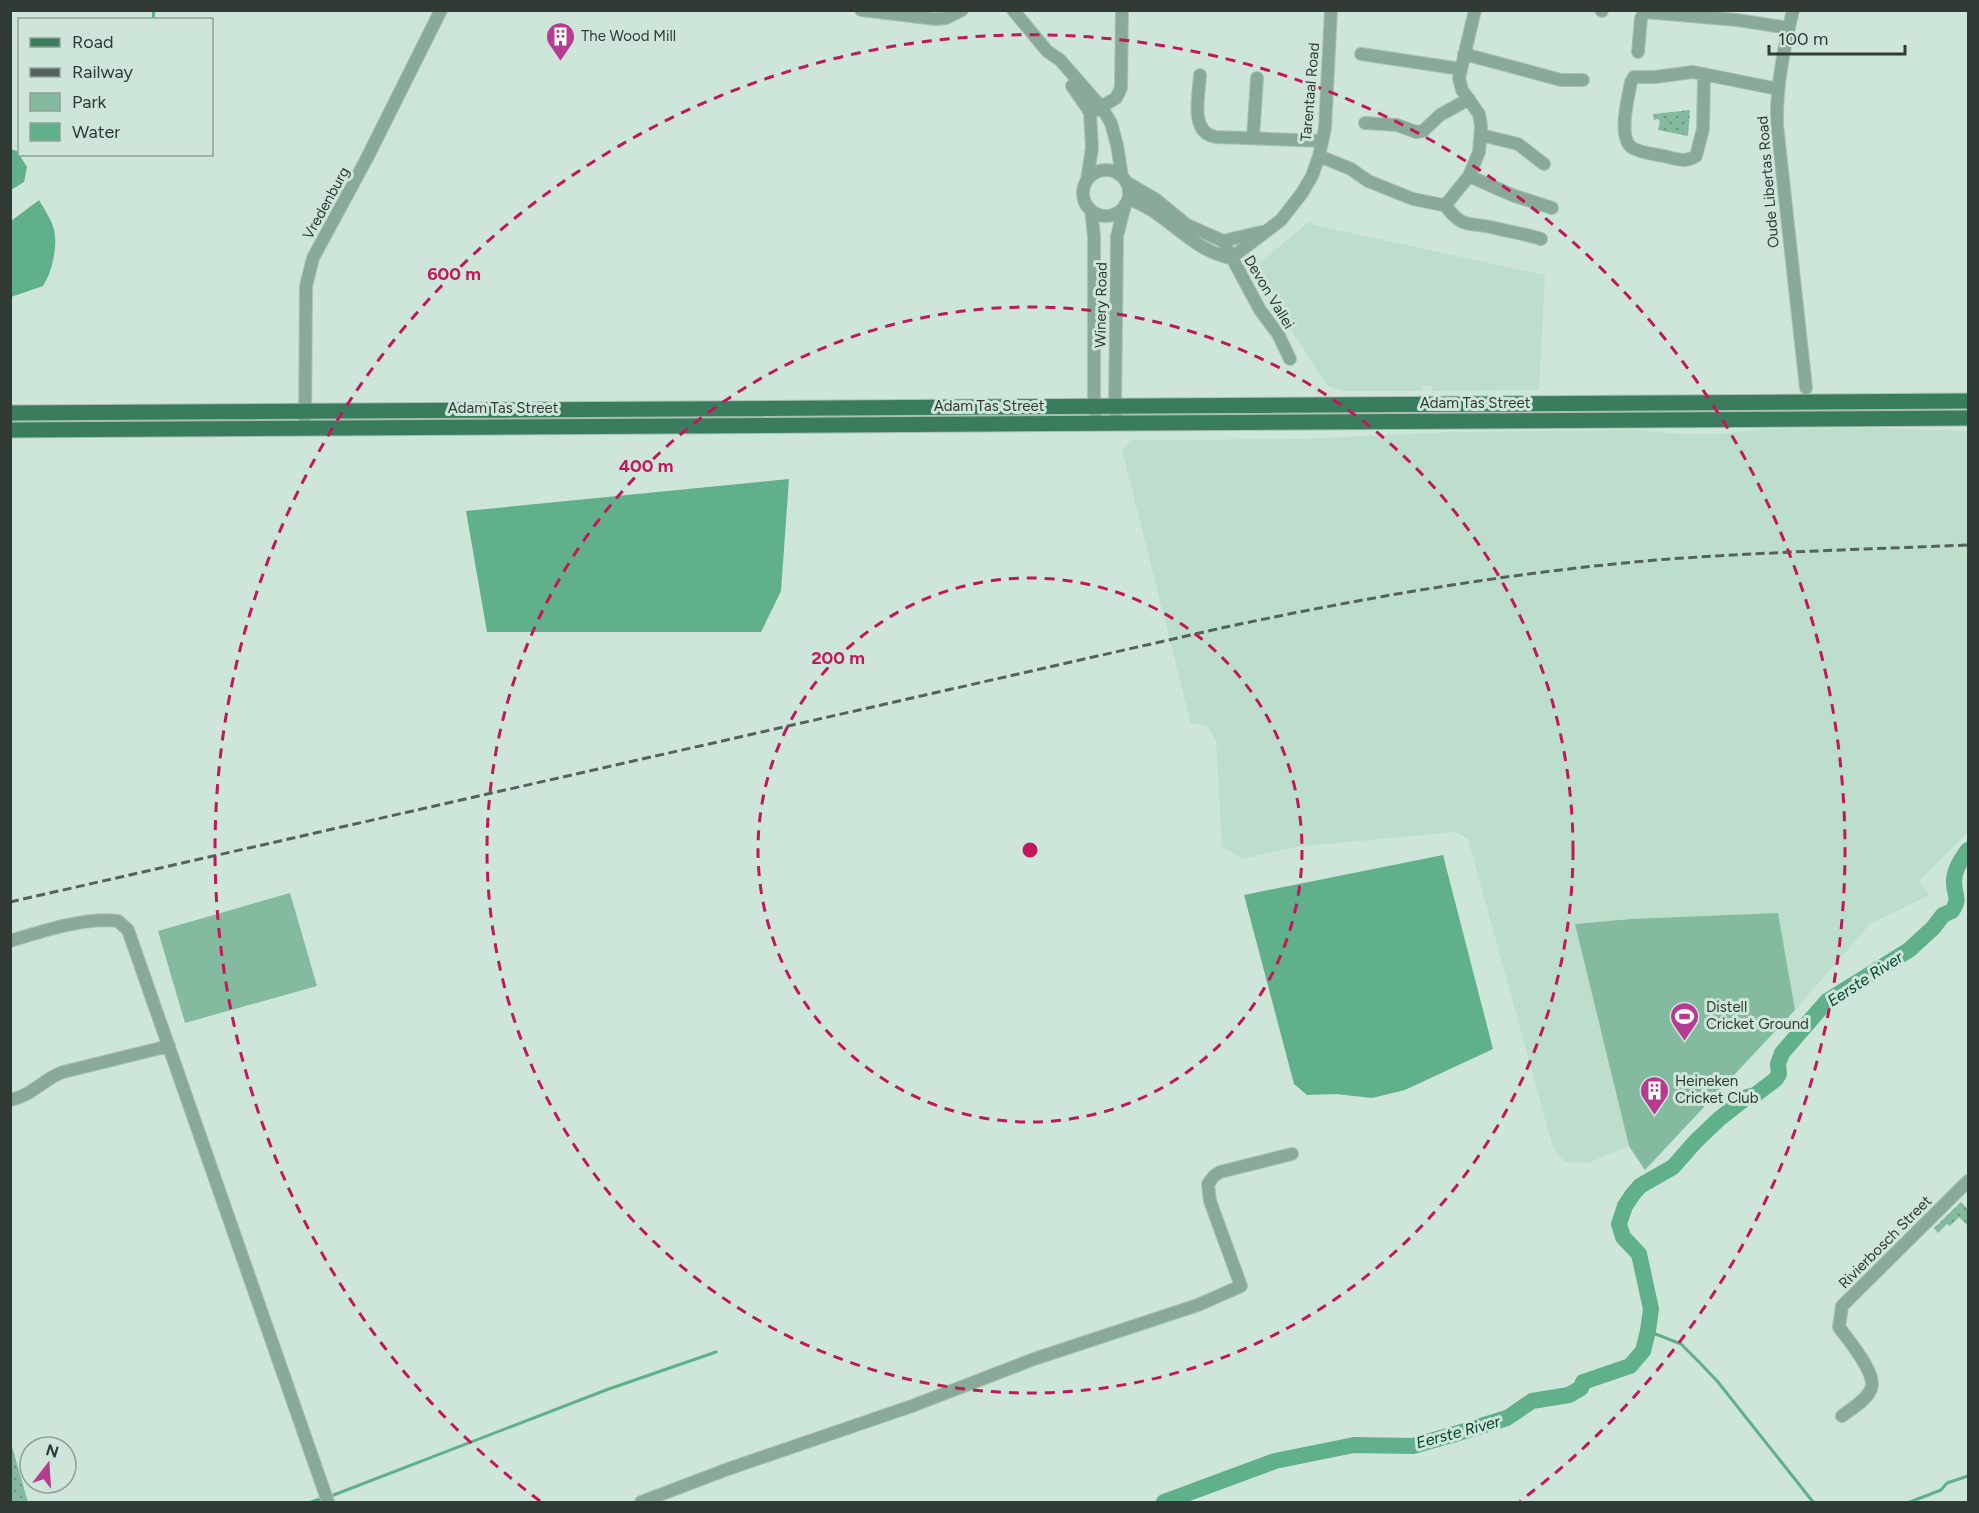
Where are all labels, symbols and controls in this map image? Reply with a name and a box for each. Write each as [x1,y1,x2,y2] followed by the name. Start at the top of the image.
[18,18,213,156] legend
[1769,18,1906,56] scale bar
[544,20,576,62] building icon: The Wood Mill
[581,27,676,45] place label: The Wood Mill
[1778,28,1828,50] text: 100 m
[72,31,113,53] text: Road
[1297,42,1323,142] street label: Tarentaal Road
[72,61,134,83] text: Railway
[72,91,107,113] text: Park
[1753,115,1783,249] street label: Oude Libertas Road
[72,121,120,143] text: Water
[299,164,353,242] street label: Vredenburg
[1240,252,1298,332] street label: Devon Vallei
[1091,262,1111,348] street label: Winery Road
[427,263,481,285] text: 600 m
[1420,394,1531,412] street label: Adam Tas Street
[934,397,1045,415] street label: Adam Tas Street
[448,399,559,417] street label: Adam Tas Street
[619,455,673,477] text: 400 m
[811,647,865,669] text: 200 m
[1020,840,1040,860] centre of rings
[1824,947,1907,1010] water label: Eerste River
[1706,998,1809,1033] place label: Distell Cricket Ground
[1669,1000,1701,1042] sports icon: Distell Cricket Ground
[1675,1072,1759,1107] place label: Heineken Cricket Club
[1638,1074,1670,1116] building icon: Heineken Cricket Club
[1835,1192,1935,1292] street label: Rivierbosch Street
[1414,1412,1503,1452] water label: Eerste River
[18,1435,78,1495] north arrow
[44,1440,61,1462] text: N

